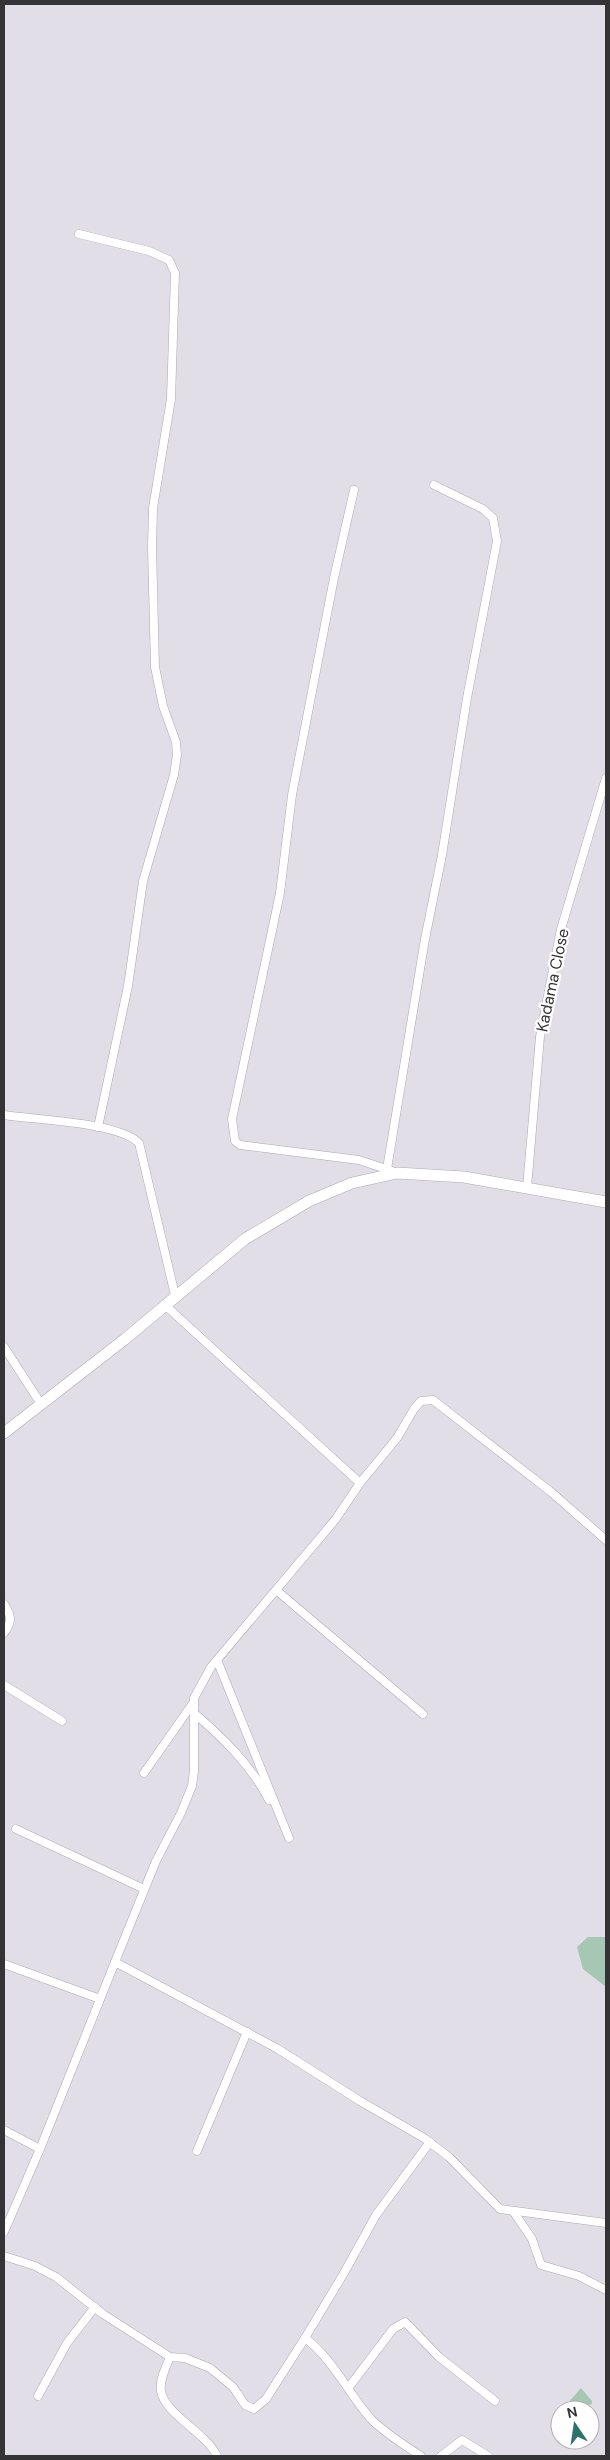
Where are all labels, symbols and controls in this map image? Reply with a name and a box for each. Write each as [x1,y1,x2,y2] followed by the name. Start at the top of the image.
[531,926,574,1034] street label: Kadama Close
[550,2400,600,2450] north arrow
[565,2402,579,2422] text: N

